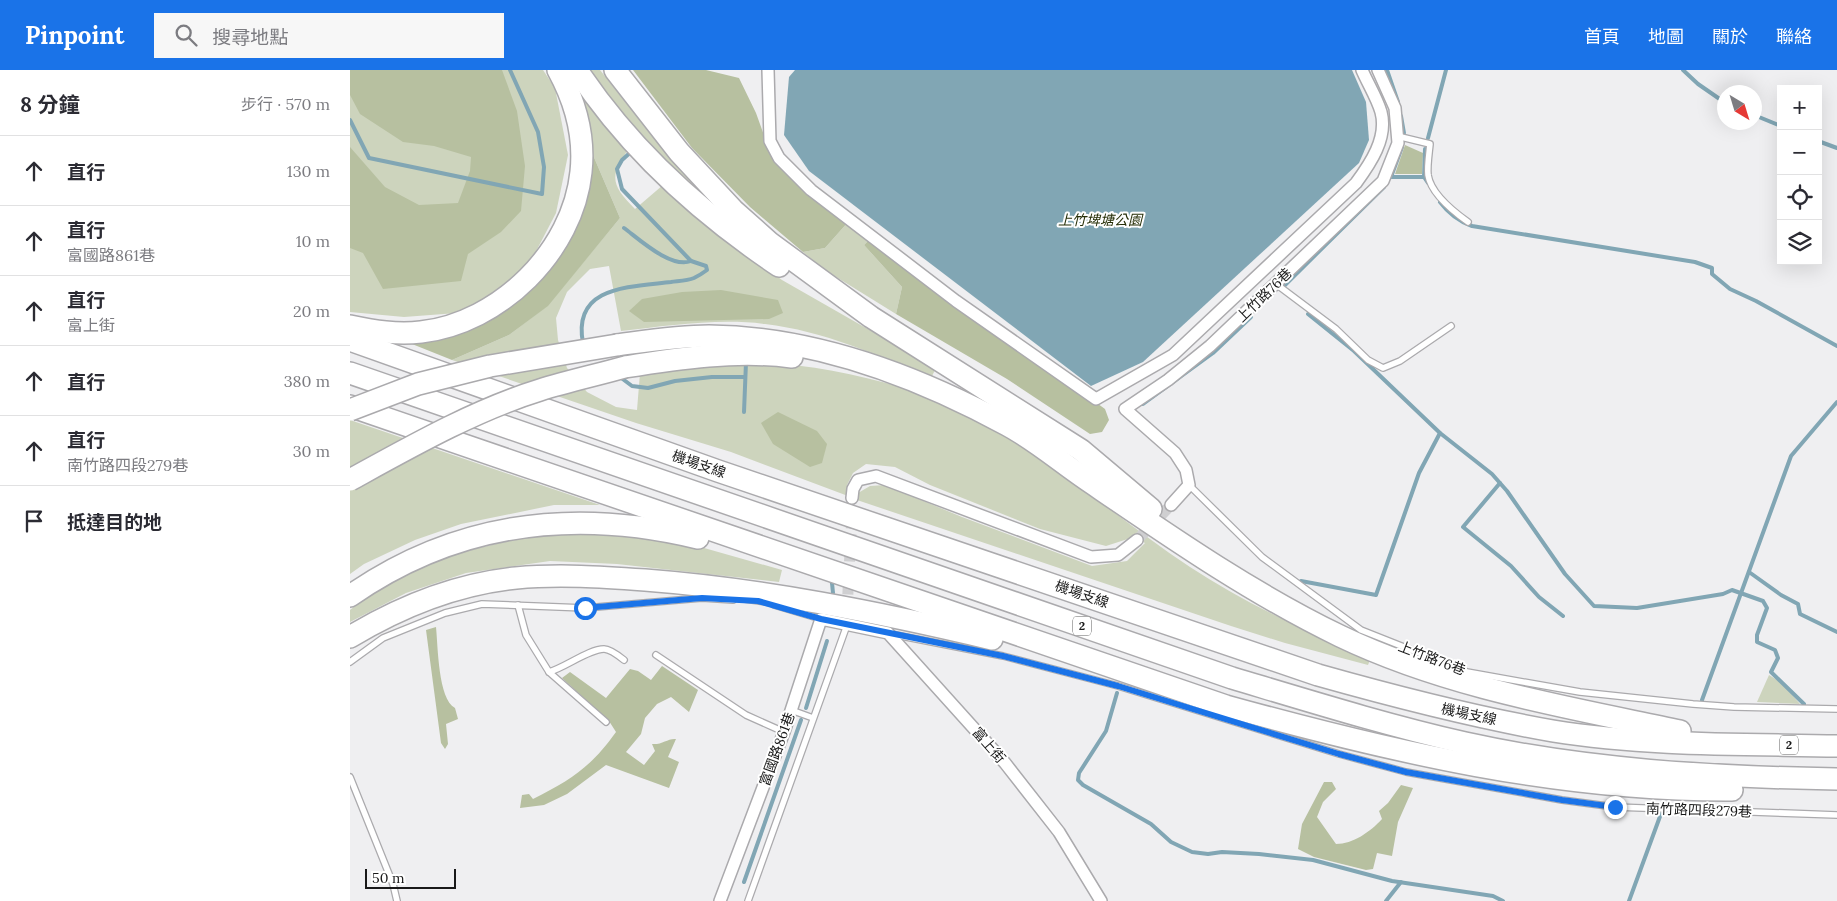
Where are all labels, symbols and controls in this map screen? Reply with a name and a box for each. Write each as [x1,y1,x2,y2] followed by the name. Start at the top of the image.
[154,13,504,58] search box
[25,20,124,51] text: Pinpoint
[172,21,200,49] icon: search
[212,25,288,49] text: 搜尋地點
[1584,25,1620,48] text: 首頁
[1648,25,1684,48] text: 地圖
[1712,25,1748,48] text: 關於
[1776,25,1812,48] text: 聯絡
[1717,85,1762,130] north arrow
[1777,85,1822,265] map controls
[1777,85,1822,130] button: +
[20,91,80,118] text: 8 分鐘
[241,94,330,114] text: 步行 · 570 m
[1777,130,1822,175] button: −
[20,157,48,185] icon: ahead
[67,160,105,184] text: 直行
[287,161,330,181] text: 130 m
[1777,175,1822,220] button: locate
[1058,211,1144,229] park label: 上竹埤塘公園
[67,218,105,242] text: 直行
[1777,220,1822,265] button: layers
[20,227,48,255] icon: ahead
[296,231,330,251] text: 10 m
[67,245,155,265] text: 富國路861巷
[1232,264,1296,326] street label: 上竹路76巷
[67,288,105,312] text: 直行
[20,297,48,325] icon: ahead
[293,301,330,321] text: 20 m
[67,315,115,335] text: 富上街
[20,367,48,395] icon: ahead
[67,370,105,394] text: 直行
[284,371,330,391] text: 380 m
[67,428,105,452] text: 直行
[20,437,48,465] icon: ahead
[293,441,330,461] text: 30 m
[670,446,728,482] street label: 機場支線
[67,455,188,475] text: 南竹路四段279巷
[20,507,48,535] icon: arrive
[67,510,162,534] text: 抵達目的地
[1053,576,1111,612] street label: 機場支線
[574,597,597,620] route start
[1073,616,1091,636] road number: 2
[1396,637,1468,679] street label: 上竹路76巷
[1440,699,1498,729] street label: 機場支線
[755,710,799,788] street label: 富國路861巷
[968,723,1010,767] street label: 富上街
[1780,736,1798,754] road number: 2
[1604,796,1627,819] route end
[1646,799,1752,821] street label: 南竹路四段279巷
[365,866,456,889] scale bar
[372,869,405,887] text: 50 m

